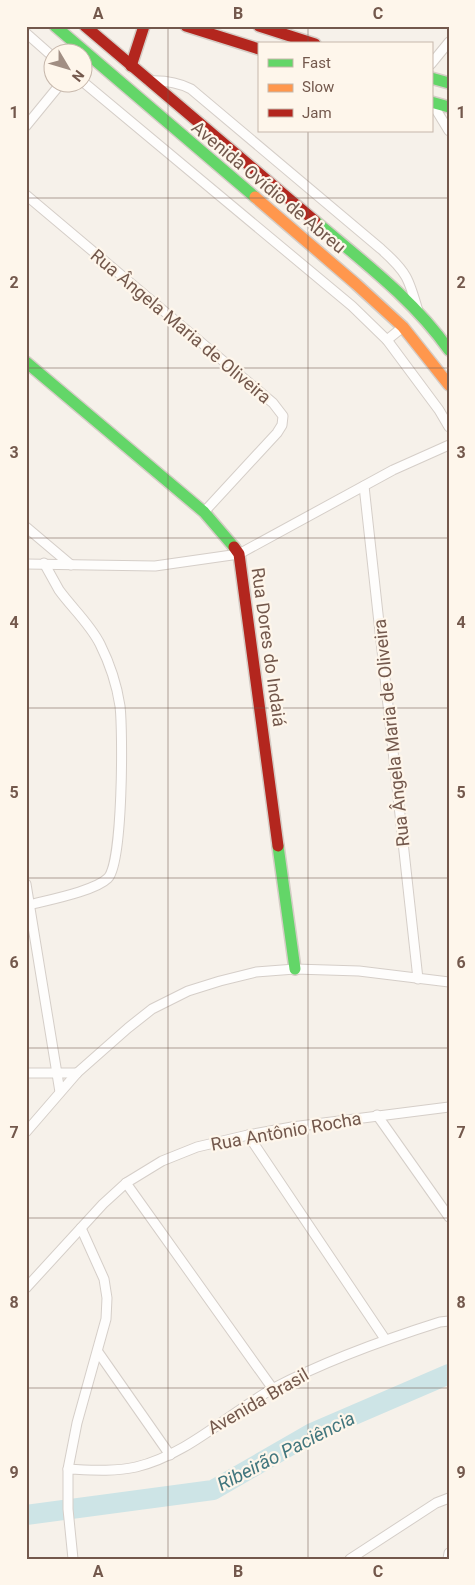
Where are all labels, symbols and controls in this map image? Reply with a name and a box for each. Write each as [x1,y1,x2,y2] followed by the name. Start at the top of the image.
[93,4,104,23] text: A
[233,4,243,23] text: B
[373,4,383,23] text: C
[42,42,92,92] north arrow
[258,42,432,132] legend
[302,54,331,72] text: Fast
[69,67,88,85] text: N
[302,78,334,96] text: Slow
[9,103,19,122] text: 1
[456,103,466,122] text: 1
[302,104,332,122] text: Jam
[188,116,350,258] street label: Avenida Ovídio de Abreu
[87,244,275,408] street label: Rua Ângela Maria de Oliveira
[9,273,19,292] text: 2
[456,273,466,292] text: 2
[9,443,19,462] text: 3
[456,443,466,462] text: 3
[247,566,291,728] street label: Rua Dores do Indaiá
[9,613,19,632] text: 4
[456,613,466,632] text: 4
[369,618,413,848] street label: Rua Ângela Maria de Oliveira
[9,783,19,802] text: 5
[456,783,466,802] text: 5
[9,953,19,972] text: 6
[456,953,466,972] text: 6
[209,1107,363,1155] street label: Rua Antônio Rocha
[9,1123,19,1142] text: 7
[456,1123,466,1142] text: 7
[9,1293,19,1312] text: 8
[456,1293,466,1312] text: 8
[204,1364,312,1438] street label: Avenida Brasil
[213,1406,359,1496] water label: Ribeirão Paciência
[9,1463,19,1482] text: 9
[456,1463,466,1482] text: 9
[93,1562,104,1581] text: A
[233,1562,243,1581] text: B
[373,1562,383,1581] text: C

